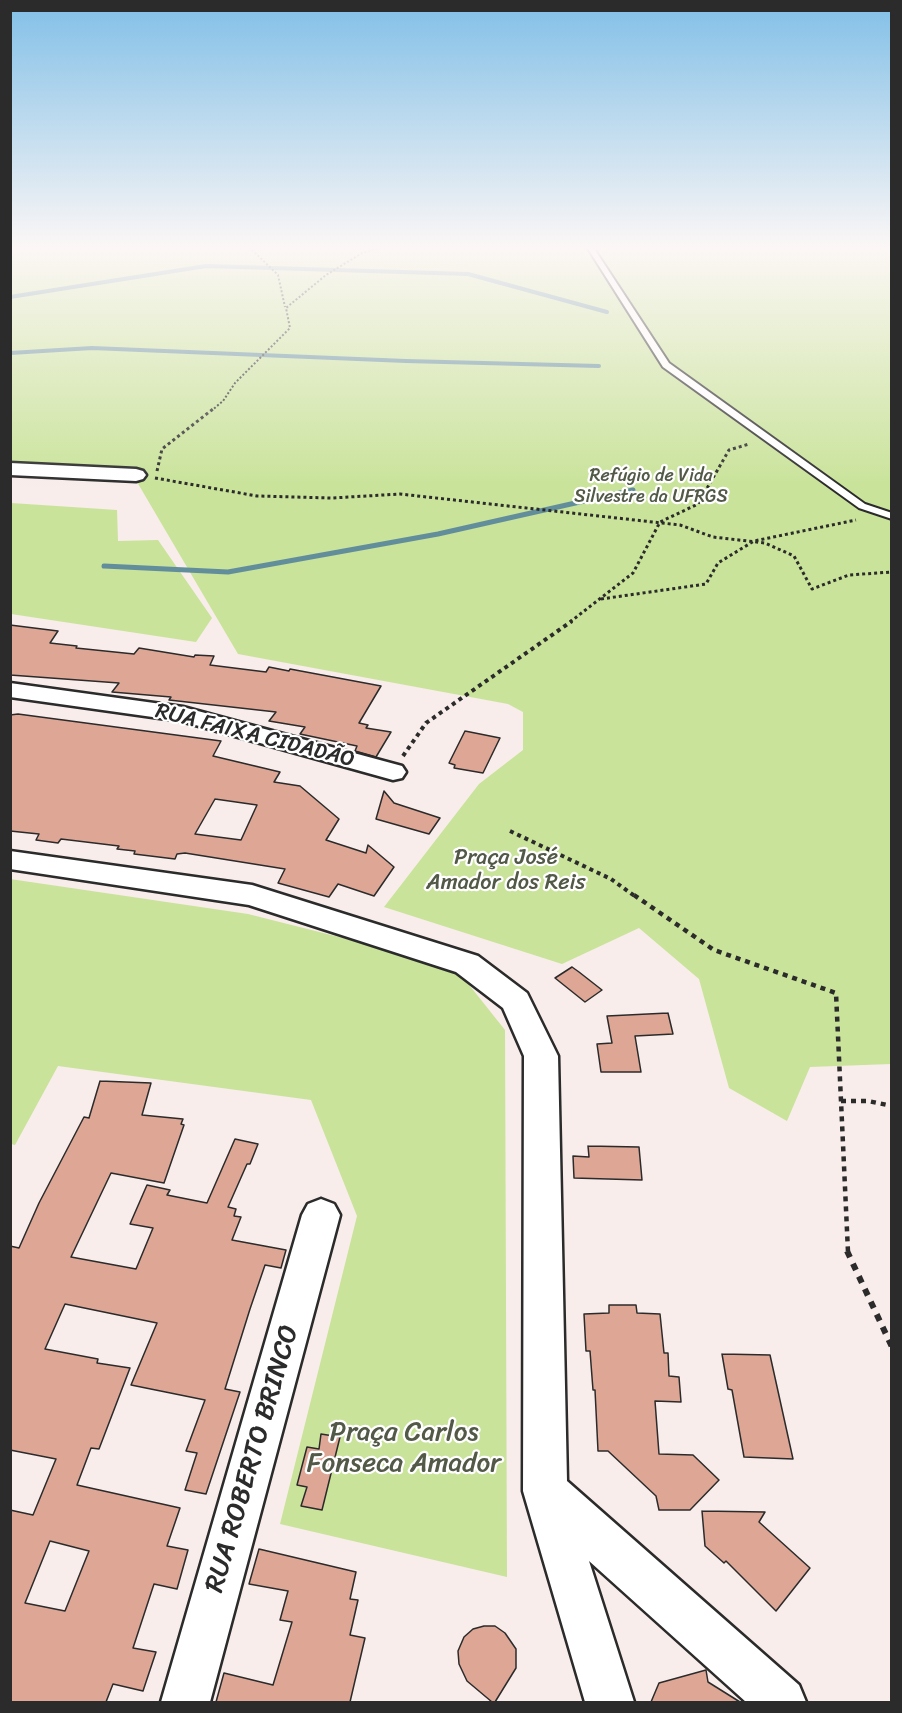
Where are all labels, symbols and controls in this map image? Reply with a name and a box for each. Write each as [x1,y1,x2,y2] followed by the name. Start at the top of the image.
[574,465,728,508] park label: Refúgio de Vida Silvestre da UFRGS
[153,698,357,774] street label: RUA FAIXA CIDADÃO
[426,845,586,896] park label: Praça José Amador dos Reis
[199,1322,307,1596] street label: RUA ROBERTO BRINCO
[307,1417,501,1480] park label: Praça Carlos Fonseca Amador

